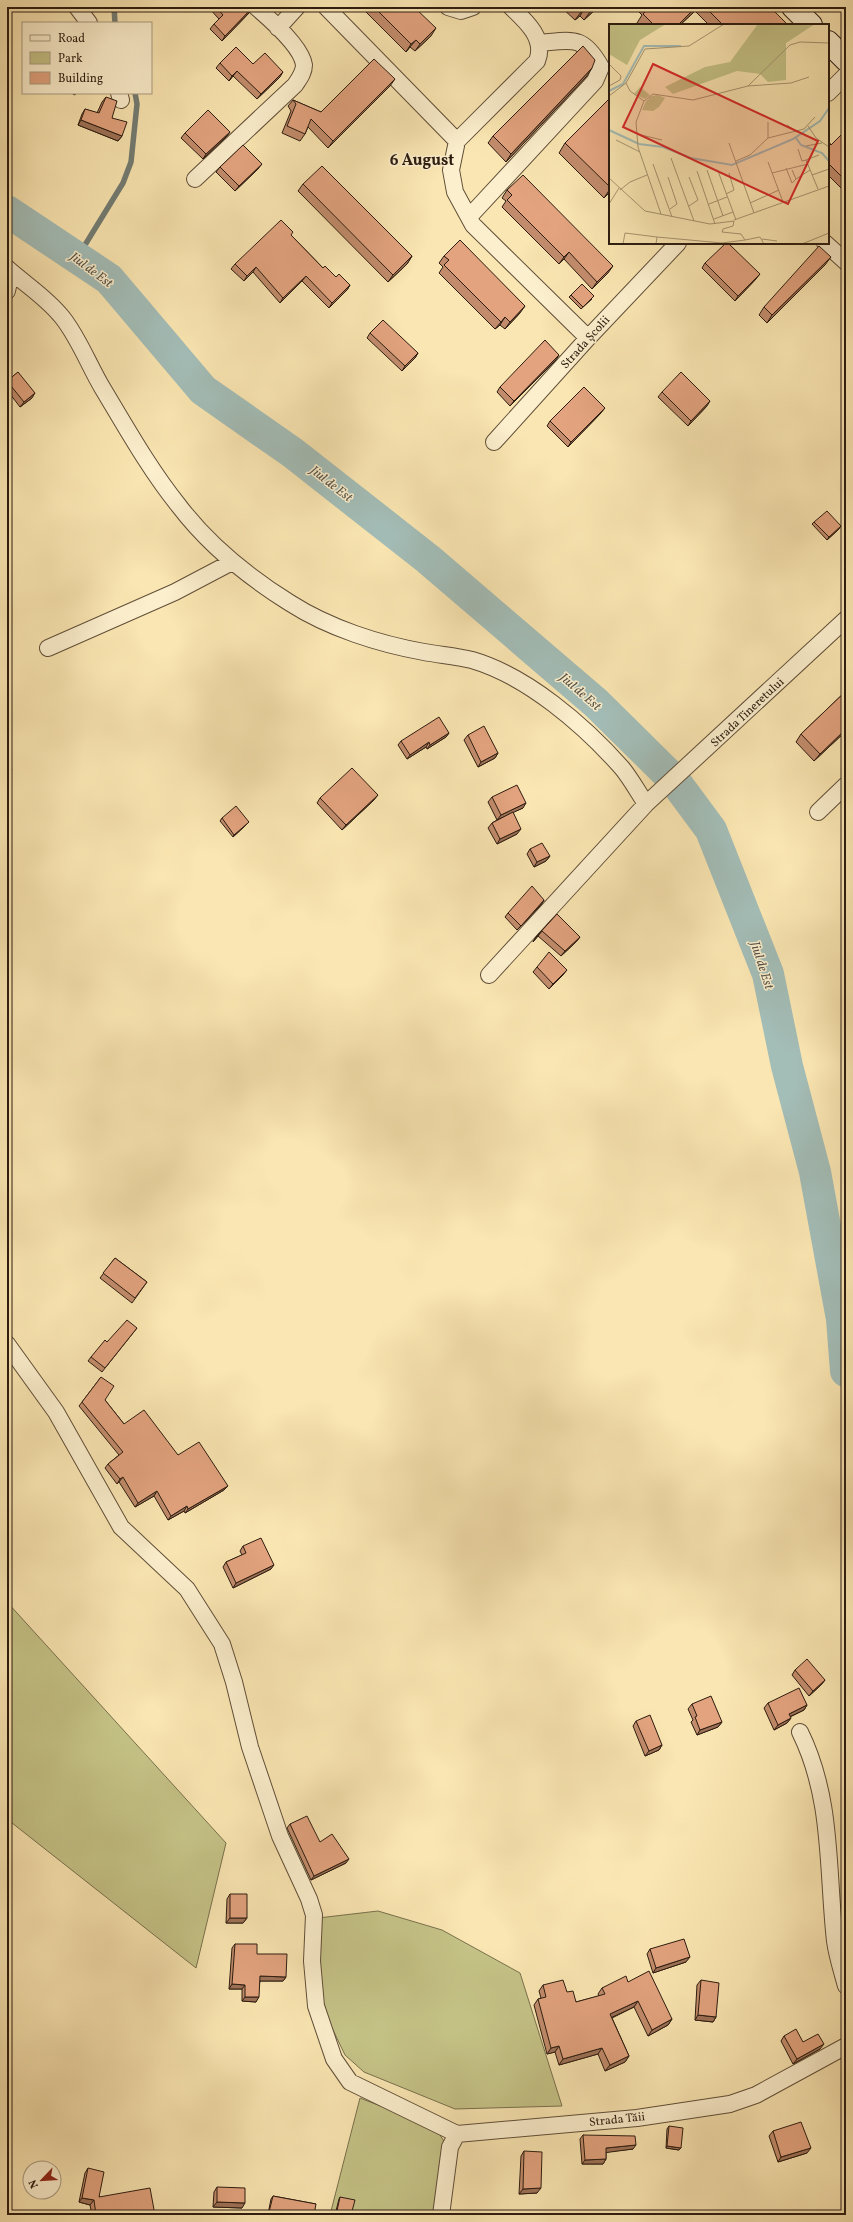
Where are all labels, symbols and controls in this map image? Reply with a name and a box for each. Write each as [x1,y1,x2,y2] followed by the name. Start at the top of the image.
[22,22,152,94] legend
[609,24,829,244] inset map
[58,31,85,47] text: Road
[58,51,83,67] text: Park
[58,71,103,87] text: Building
[390,150,454,172] district label: 6 August
[64,247,117,293] water label: Jiul de Est
[558,312,614,373] street label: Strada Școlii
[304,461,356,507] water label: Jiul de Est
[554,668,605,716] water label: Jiul de Est
[707,674,788,751] street label: Strada Tineretului
[744,937,778,993] water label: Jiul de Est
[588,2109,646,2131] street label: Strada Tăii
[22,2160,62,2200] north arrow
[26,2177,43,2190] text: N

